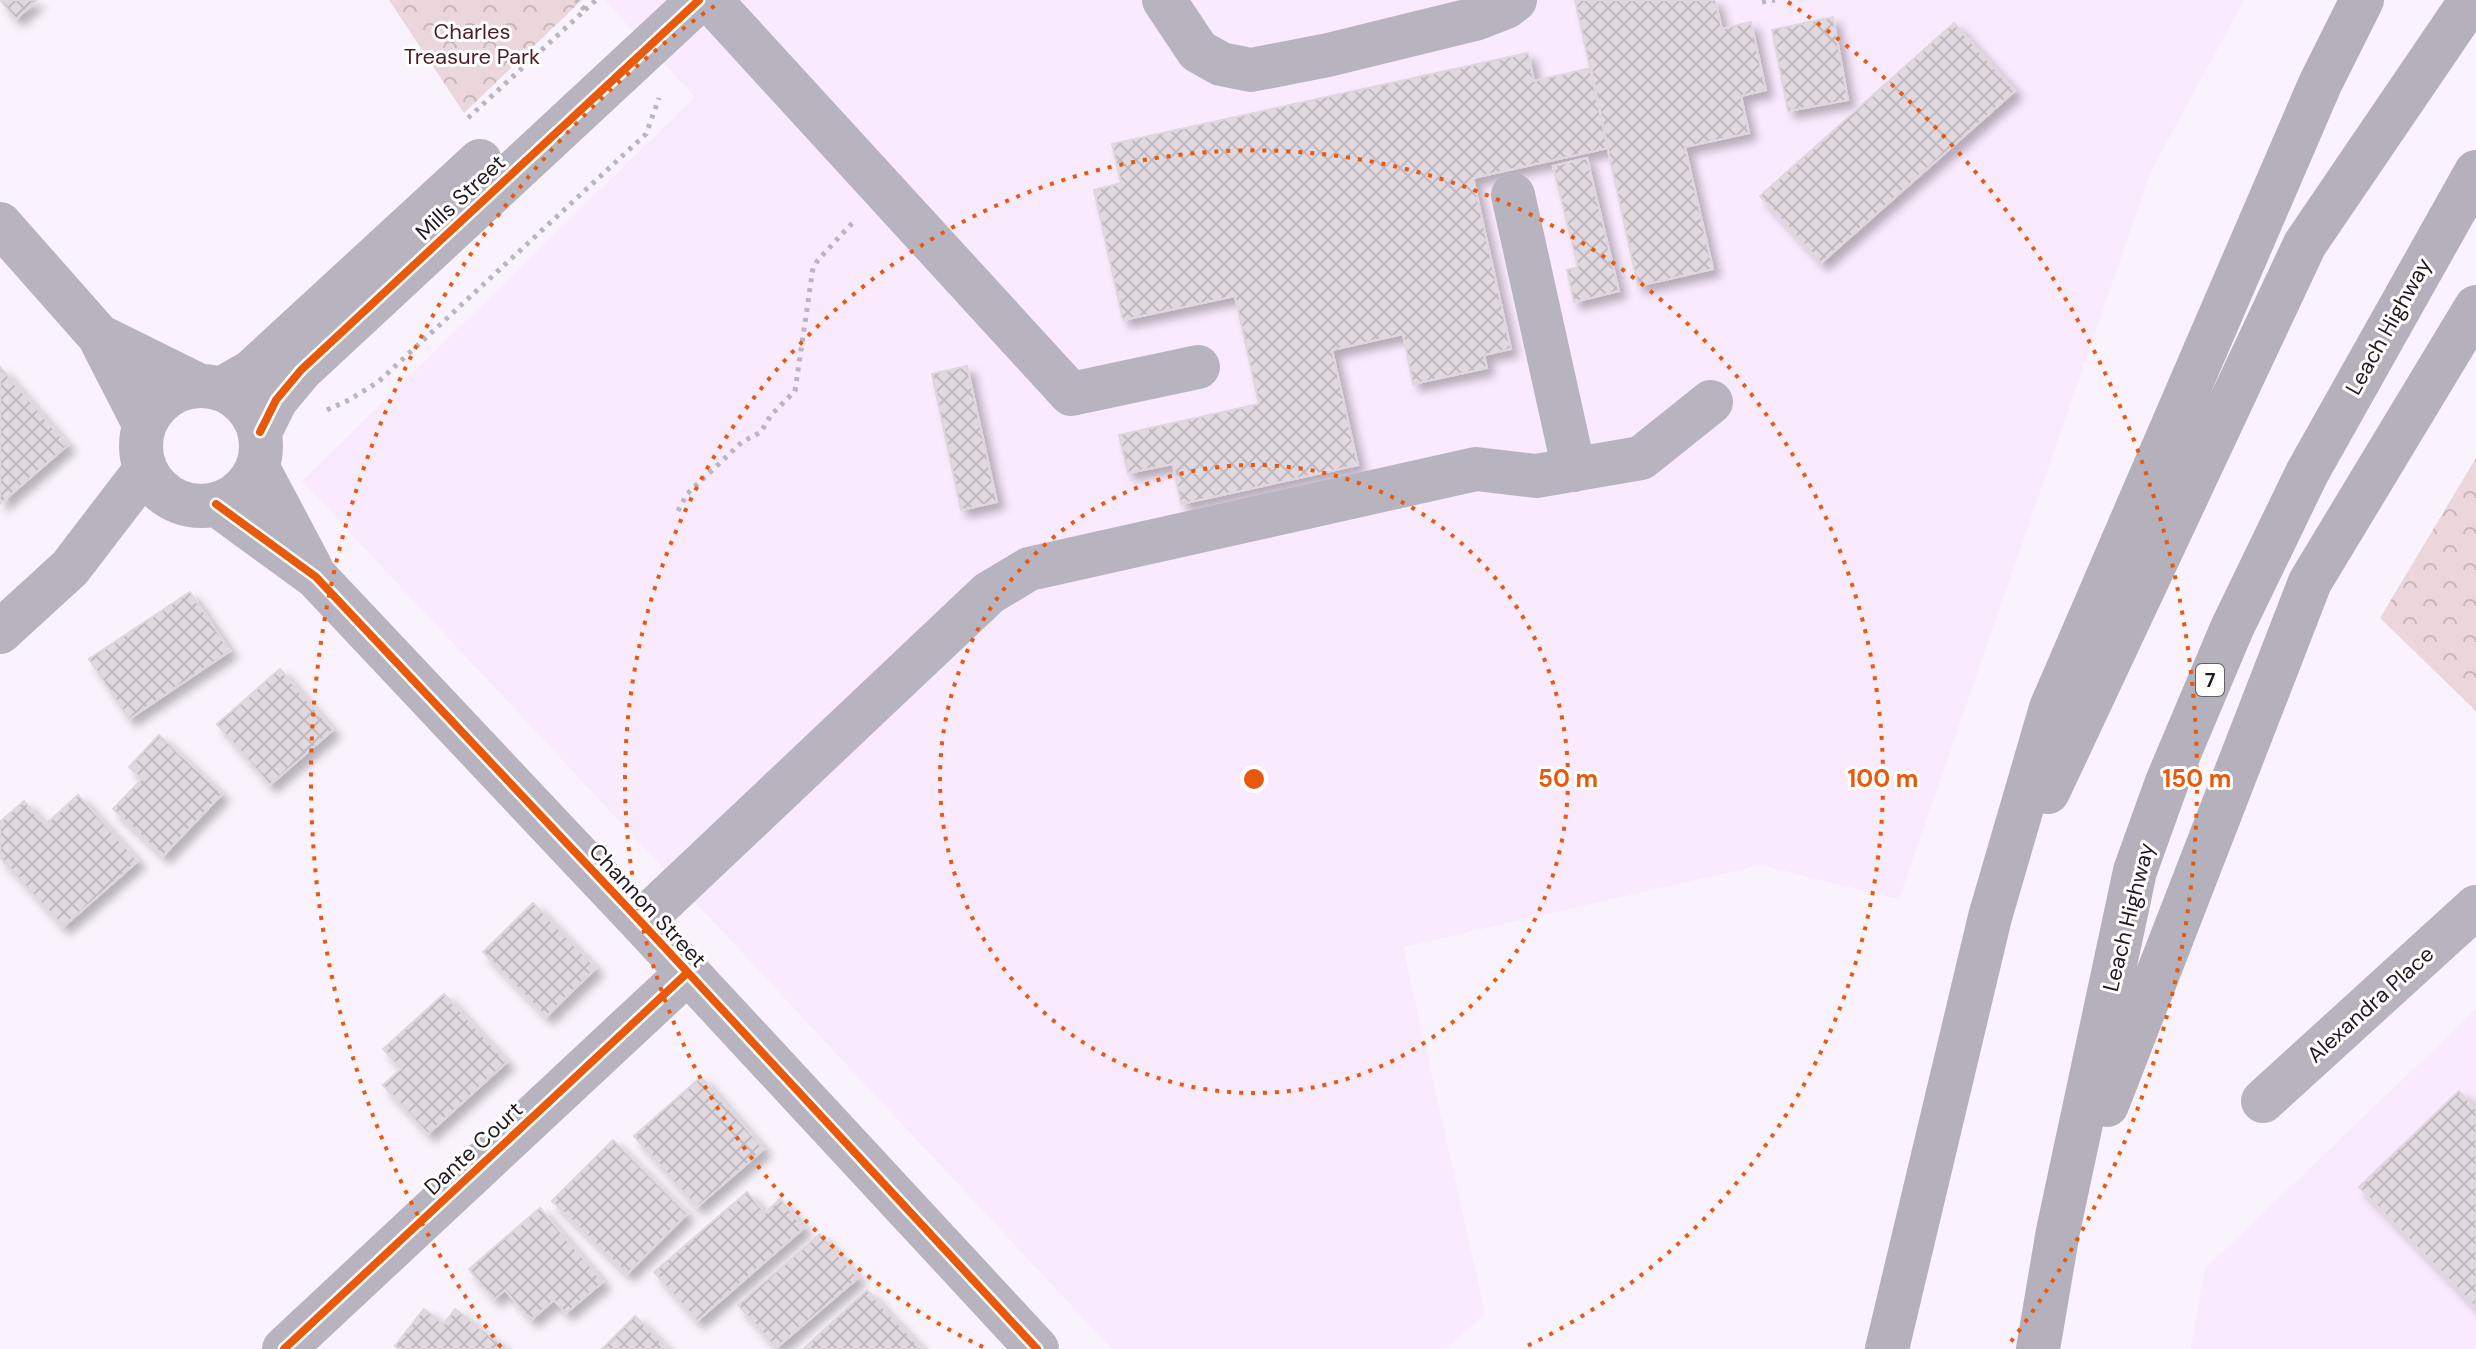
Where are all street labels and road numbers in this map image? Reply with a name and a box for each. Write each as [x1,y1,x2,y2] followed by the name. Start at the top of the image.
[409,148,511,246] street label: Mills Street
[2339,253,2438,400] street label: Leach Highway
[2196,664,2224,696] road number: 7
[583,837,713,974] street label: Channon Street
[2096,840,2161,994] street label: Leach Highway
[2301,940,2440,1069] street label: Alexandra Place
[418,1095,529,1201] street label: Dante Court

